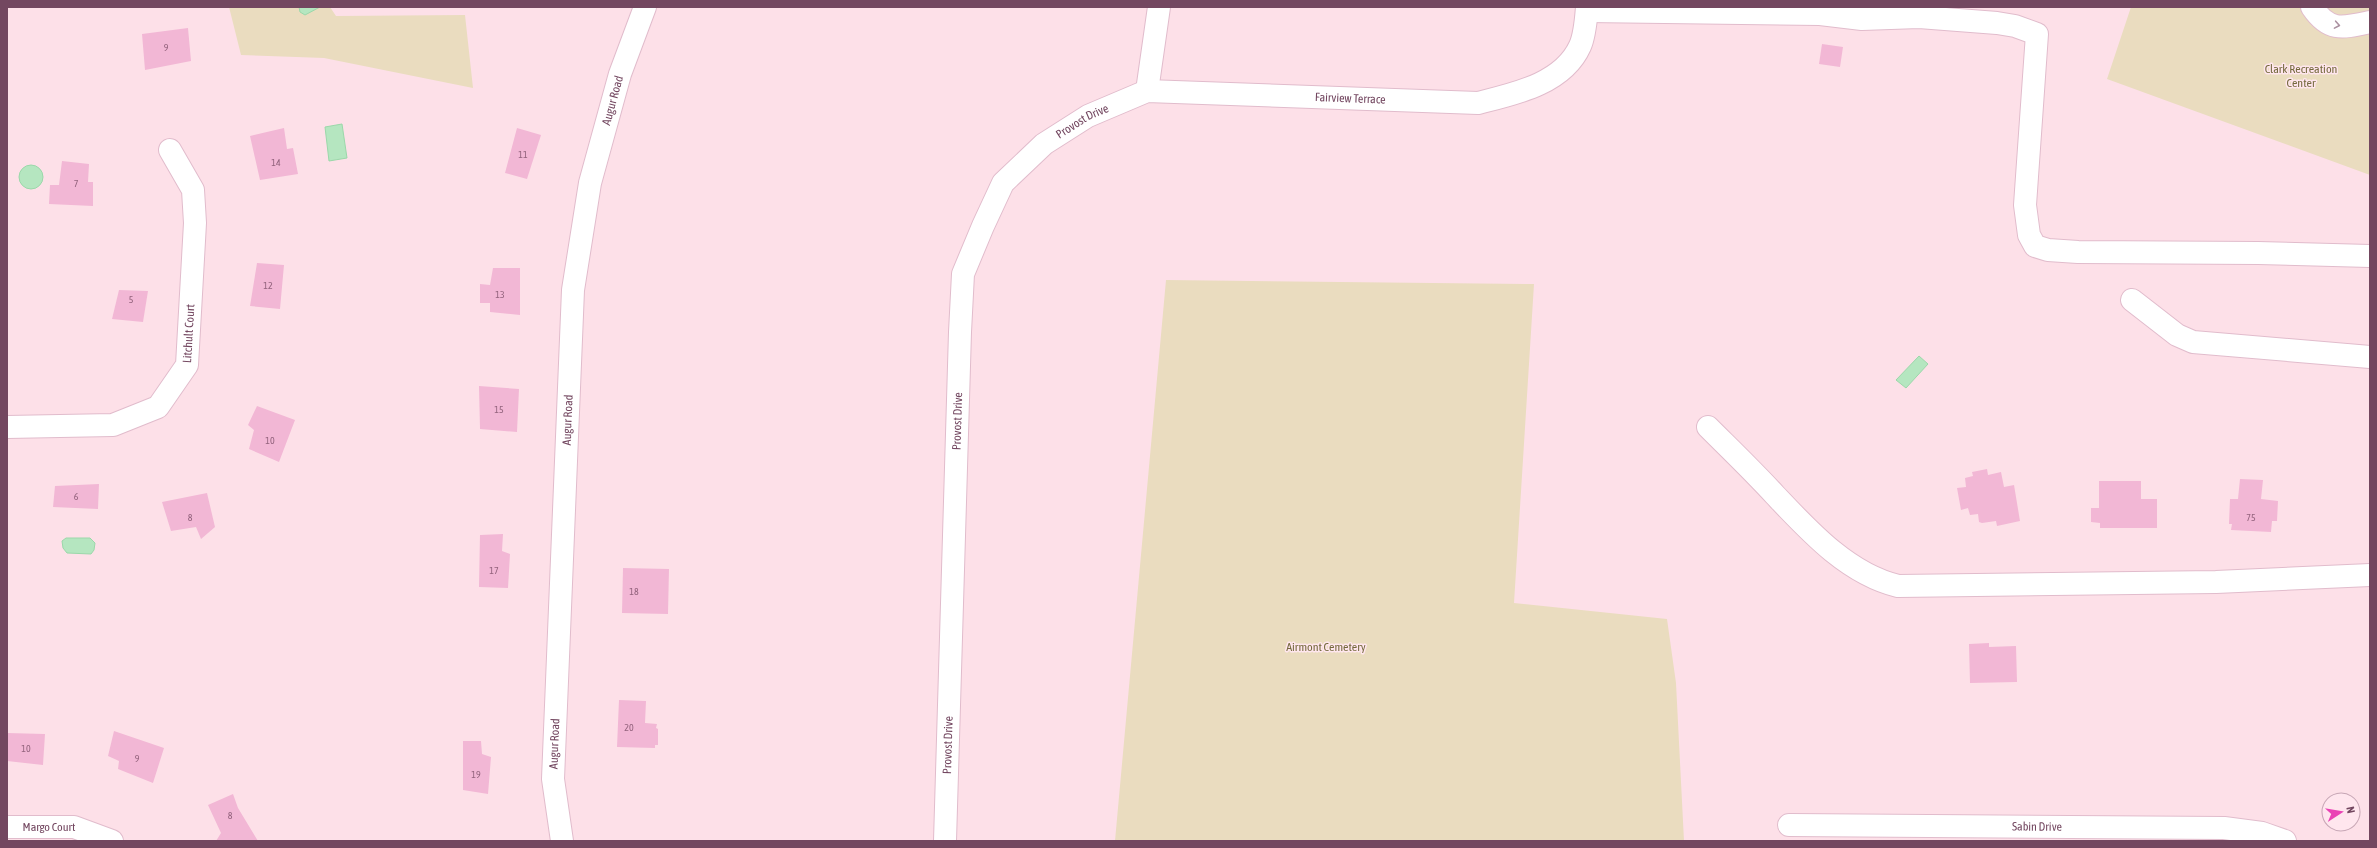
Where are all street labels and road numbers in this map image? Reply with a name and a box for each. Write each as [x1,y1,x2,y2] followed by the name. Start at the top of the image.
[599,74,626,127] street label: Augur Road
[1315,90,1386,107] street label: Fairview Terrace
[1053,101,1111,142] street label: Provost Drive
[180,303,197,363] street label: Litchult Court
[950,392,965,450] street label: Provost Drive
[560,394,576,446] street label: Augur Road
[940,716,956,774] street label: Provost Drive
[546,718,562,769] street label: Augur Road
[23,820,76,834] street label: Margo Court
[2012,820,2062,834] street label: Sabin Drive

